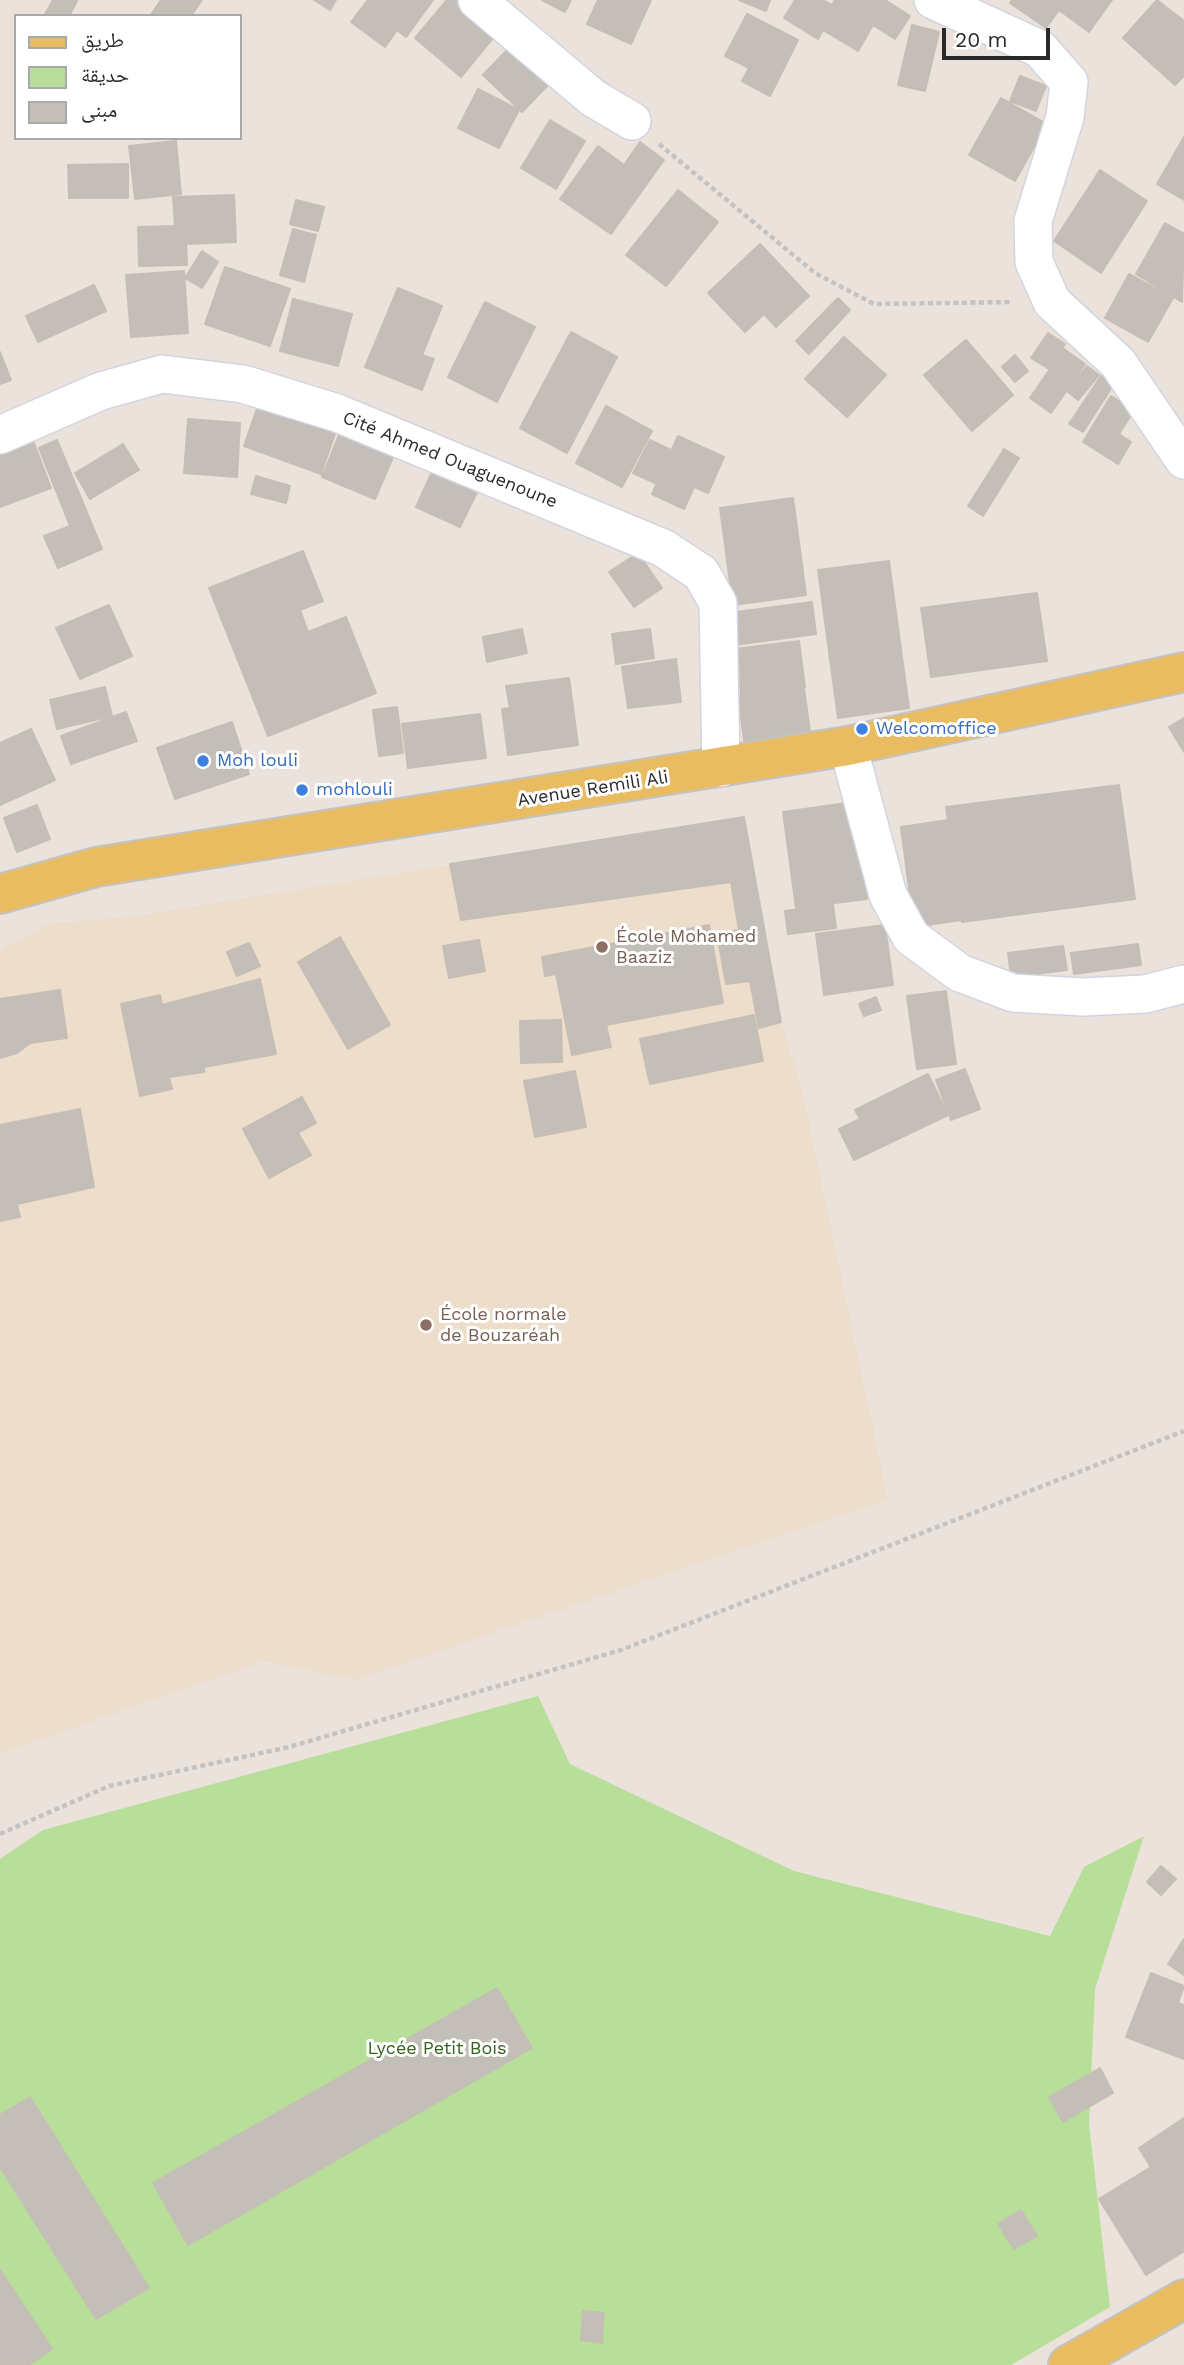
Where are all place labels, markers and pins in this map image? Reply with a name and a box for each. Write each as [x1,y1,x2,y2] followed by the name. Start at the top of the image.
[876,718,997,740] place label: Welcomoffice
[854,721,870,737] marker: Welcomoffice
[217,750,298,772] place label: Moh louli
[195,753,211,769] marker: Moh louli
[316,779,393,801] place label: mohlouli
[294,782,310,798] marker: mohlouli
[616,926,756,968] place label: École Mohamed Baaziz
[594,939,610,955] marker: École Mohamed Baaziz
[440,1304,567,1346] place label: École normale de Bouzaréah
[418,1317,434,1333] marker: École normale de Bouzaréah

